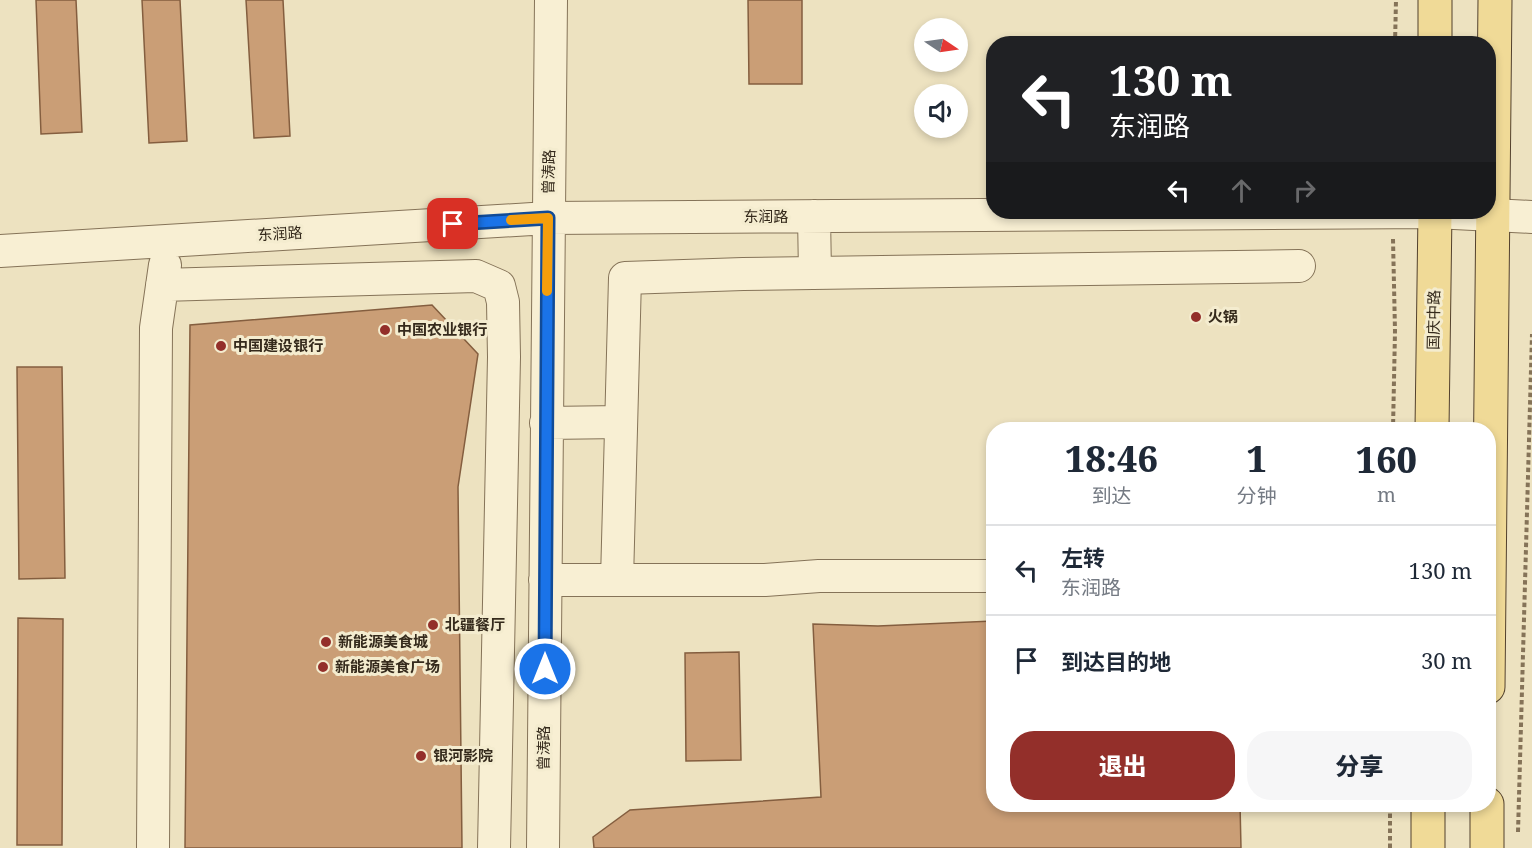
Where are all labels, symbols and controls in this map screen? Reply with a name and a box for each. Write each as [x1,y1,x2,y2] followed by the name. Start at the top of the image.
[914,18,968,72] north arrow
[914,18,968,138] map controls
[1109,51,1233,108] text: 130 m
[1010,60,1088,138] icon: left
[914,84,968,138] button: sound
[1109,107,1190,144] text: 东润路
[538,149,558,195] street label: 曾涛路
[1162,174,1195,207] icon: left
[1225,174,1258,207] icon: ahead
[1288,174,1321,207] icon: right
[427,198,478,249] pin
[743,206,789,226] street label: 东润路
[436,207,469,240] icon: arrive
[257,222,303,244] street label: 东润路
[1422,290,1444,350] street label: 国庆中路
[1208,306,1238,326] place label: 火锅
[1189,310,1203,324] marker: 火锅
[397,319,487,339] place label: 中国农业银行
[378,323,392,337] marker: 中国农业银行
[233,335,323,355] place label: 中国建设银行
[214,339,228,353] marker: 中国建设银行
[1065,434,1158,483] text: 18:46
[1247,434,1267,483] text: 1
[1356,435,1417,484] text: 160
[1377,481,1396,508] text: m
[1091,482,1131,509] text: 到达
[1237,482,1277,509] text: 分钟
[1061,542,1105,572] text: 左转
[1010,554,1043,587] icon: left
[1409,555,1472,585] text: 130 m
[1061,574,1121,601] text: 东润路
[445,614,505,634] place label: 北疆餐厅
[426,618,440,632] marker: 北疆餐厅
[338,631,428,651] place label: 新能源美食城
[319,635,333,649] marker: 新能源美食城
[513,637,577,701] position arrow
[1010,644,1043,677] icon: arrive
[1421,645,1472,675] text: 30 m
[1061,646,1171,676] text: 到达目的地
[335,656,440,676] place label: 新能源美食广场
[316,660,330,674] marker: 新能源美食广场
[533,725,553,771] street label: 曾涛路
[1010,731,1235,800] button: 退出
[1247,731,1472,800] button: 分享
[433,745,493,765] place label: 银河影院
[414,749,428,763] marker: 银河影院

